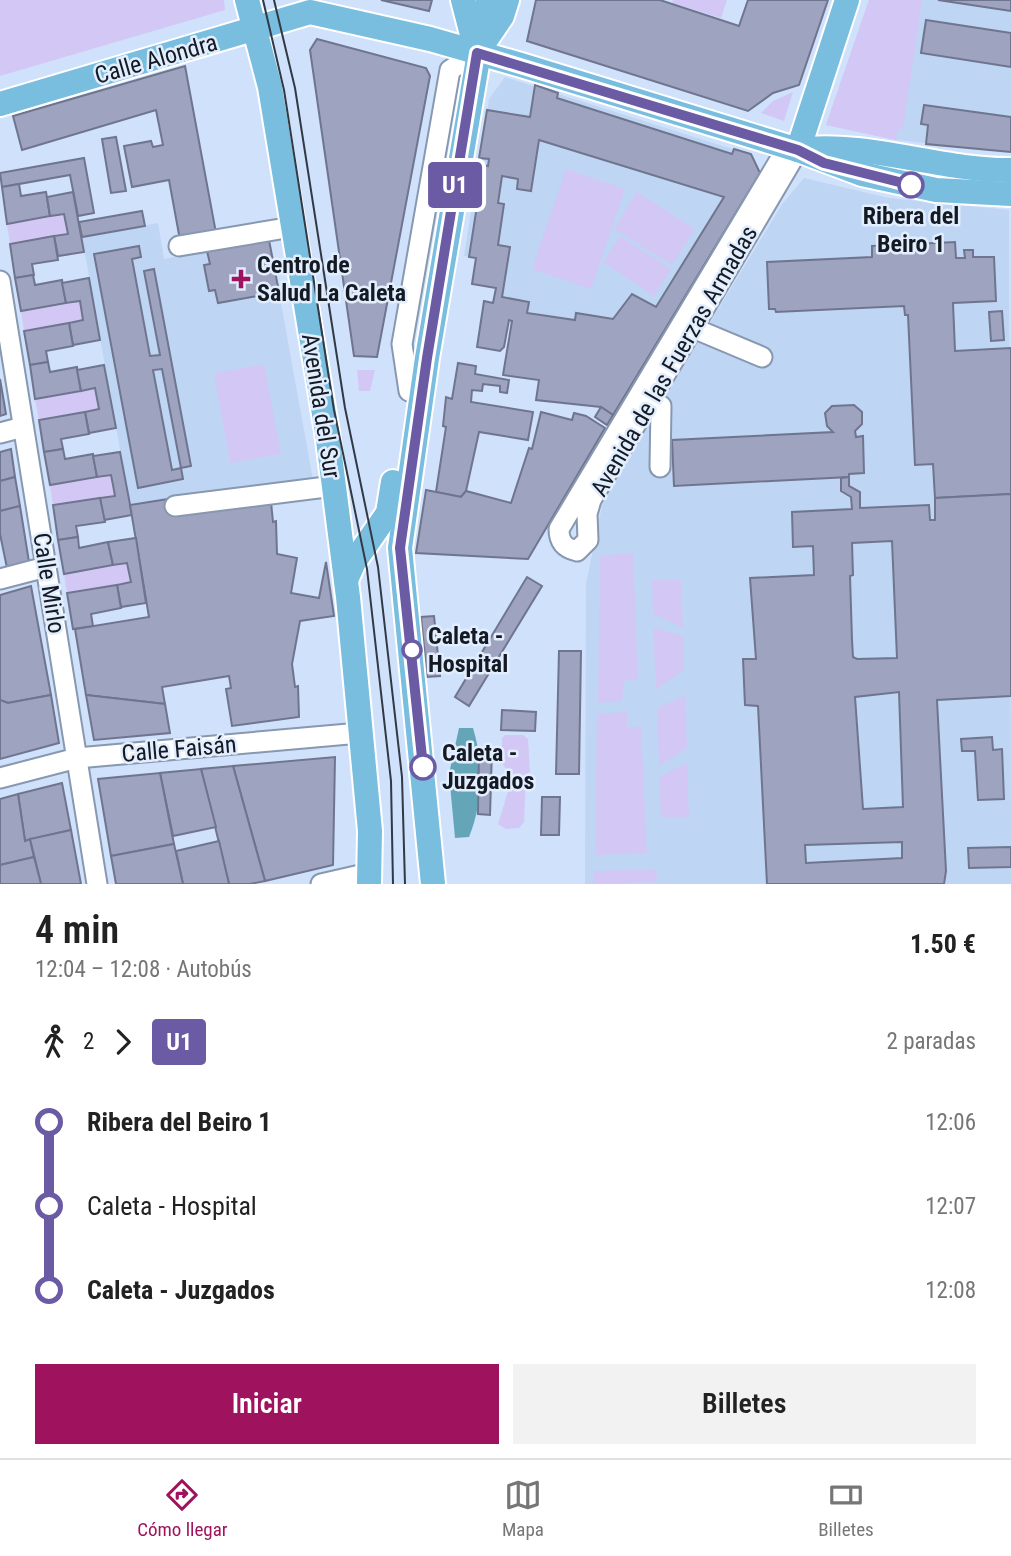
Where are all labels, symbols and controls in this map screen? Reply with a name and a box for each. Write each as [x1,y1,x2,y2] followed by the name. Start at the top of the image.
[92,28,220,90] street label: Calle Alondra
[424,162,486,208] line badge: U1
[442,171,468,199] text: U1
[898,172,924,198] marker: Ribera del Beiro 1
[863,202,959,258] place label: Ribera del Beiro 1
[585,221,763,501] street label: Avenida de las Fuerzas Armadas
[257,251,406,307] place label: Centro de Salud La Caleta
[231,269,251,289] marker: Centro de Salud La Caleta
[296,332,346,480] street label: Avenida del Sur
[27,531,71,635] street label: Calle Mirlo
[428,622,508,678] place label: Caleta - Hospital
[402,640,422,660] marker: Caleta - Hospital
[120,730,238,768] street label: Calle Faisán
[442,739,534,795] place label: Caleta - Juzgados
[410,754,436,780] marker: Caleta - Juzgados
[35,908,119,952] text: 4 min
[910,929,976,959] text: 1.50 €
[35,956,252,983] text: 12:04 – 12:08 · Autobús
[35,1023,73,1061] icon: walk
[104,1023,142,1061] icon: forward
[83,1028,94,1055] text: 2
[166,1028,192,1056] text: U1
[887,1028,976,1055] text: 2 paradas
[87,1107,271,1137] text: Ribera del Beiro 1
[925,1109,976,1136] text: 12:06
[87,1191,257,1221] text: Caleta - Hospital
[925,1193,976,1220] text: 12:07
[87,1275,275,1305] text: Caleta - Juzgados
[925,1277,976,1304] text: 12:08
[35,1364,499,1444] button: Iniciar
[513,1364,976,1444] button: Billetes
[137,1476,228,1541] tab: Cómo llegar
[502,1476,544,1541] tab: Mapa
[818,1476,874,1541] tab: Billetes

